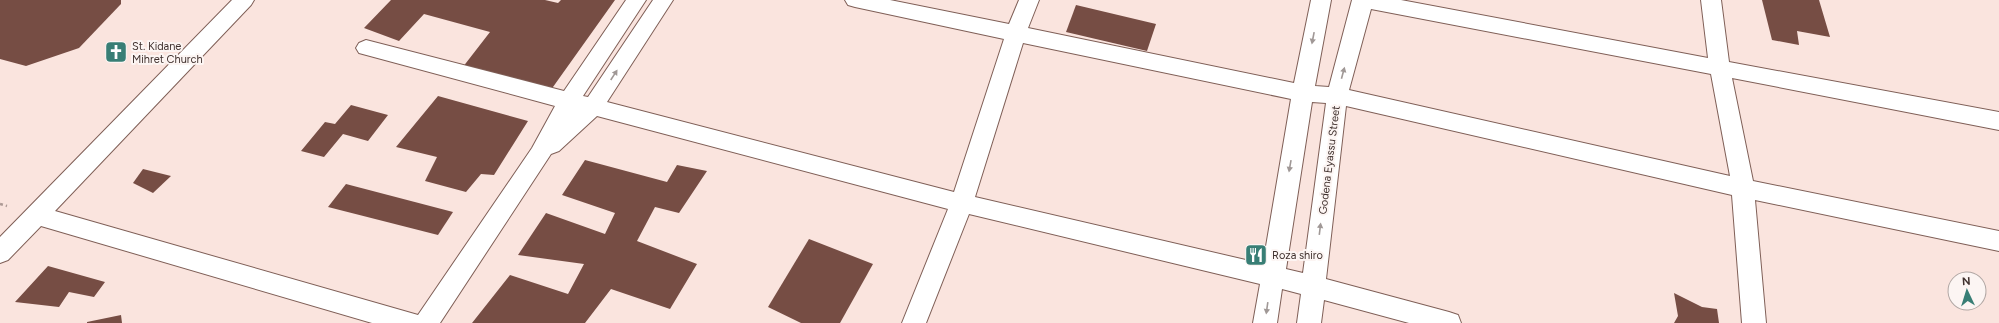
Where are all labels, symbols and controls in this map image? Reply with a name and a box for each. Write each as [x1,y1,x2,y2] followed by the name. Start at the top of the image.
[1310,32,1316,44] one-way arrow
[103,39,129,65] church icon: St. Kidane Mihret Church
[132,40,203,66] place label: St. Kidane Mihret Church
[1341,66,1347,79] one-way arrow
[611,69,618,81] one-way arrow
[1316,105,1343,215] street label: Godena Eyassu Street
[1287,160,1293,172] one-way arrow
[1317,223,1323,235] one-way arrow
[1243,242,1269,268] restaurant icon: Roza shiro
[1272,249,1323,262] place label: Roza shiro
[1947,271,1987,311] north arrow
[1962,275,1971,288] text: N
[1264,302,1270,314] one-way arrow

